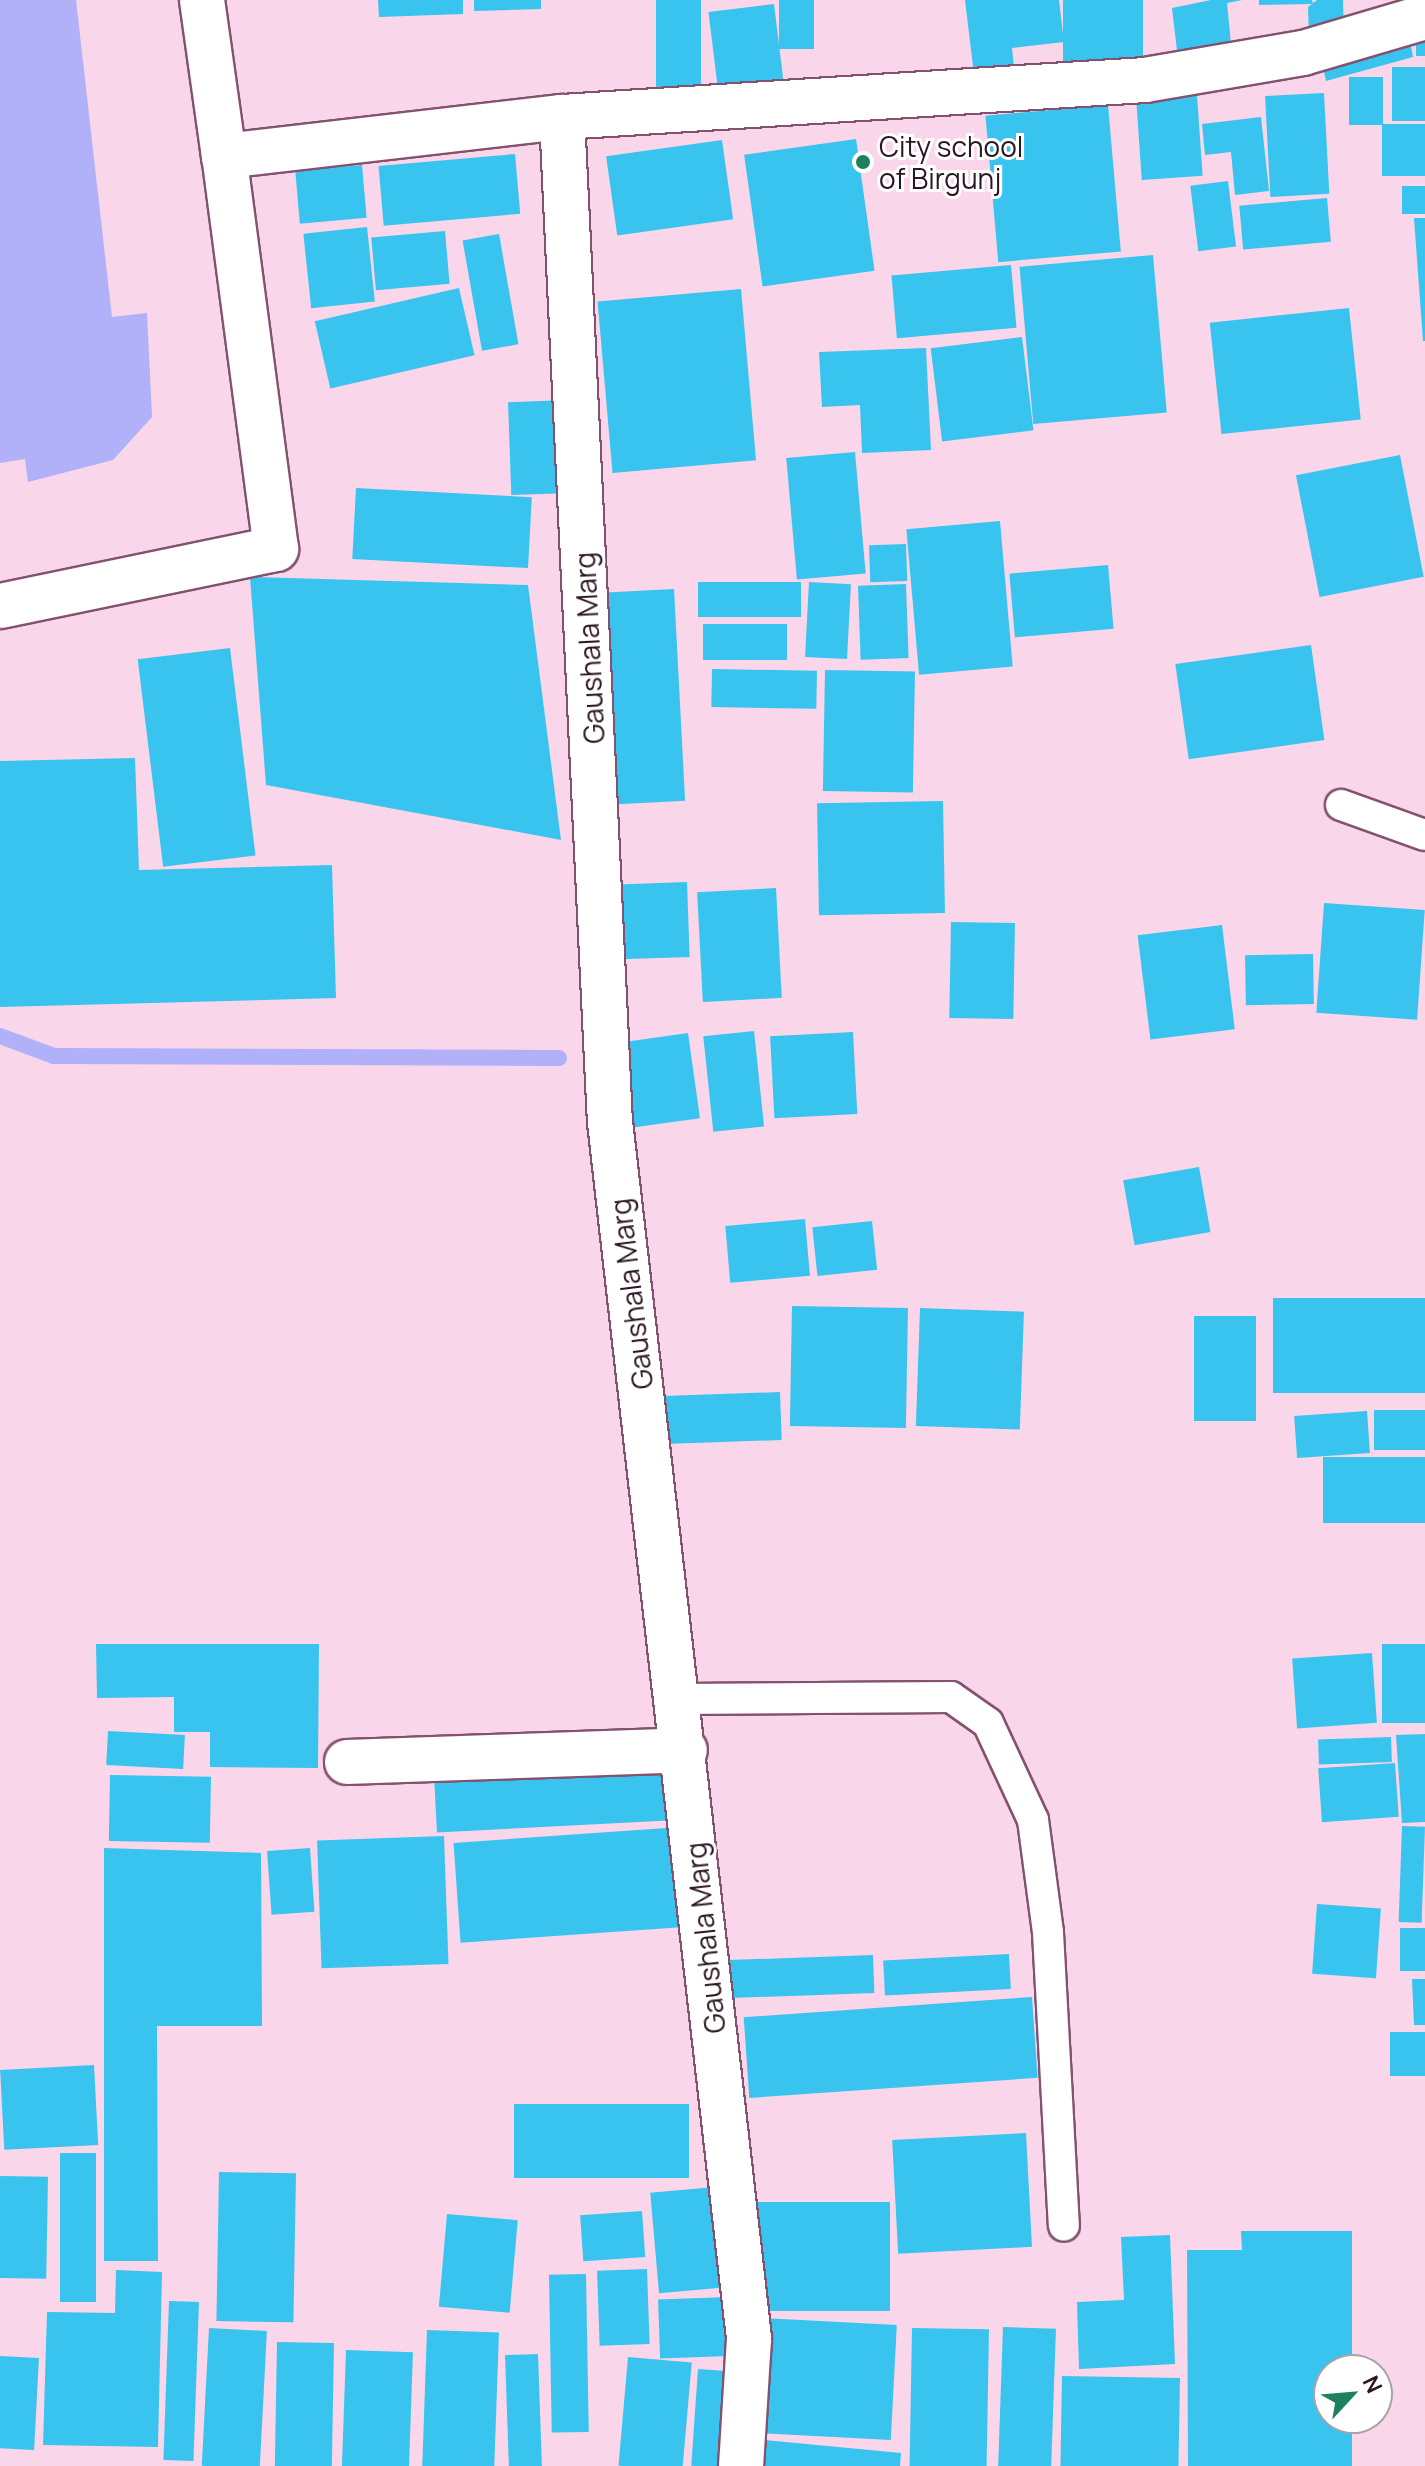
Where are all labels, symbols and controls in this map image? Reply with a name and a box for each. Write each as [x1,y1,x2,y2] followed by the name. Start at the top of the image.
[879,129,1023,195] place label: City school of Birgunj
[854,153,872,171] marker: City school of Birgunj
[567,551,611,745] street label: Gaushala Marg
[603,1197,659,1391] street label: Gaushala Marg
[678,1841,732,2035] street label: Gaushala Marg
[1313,2354,1393,2434] north arrow
[1356,2371,1390,2398] text: N

